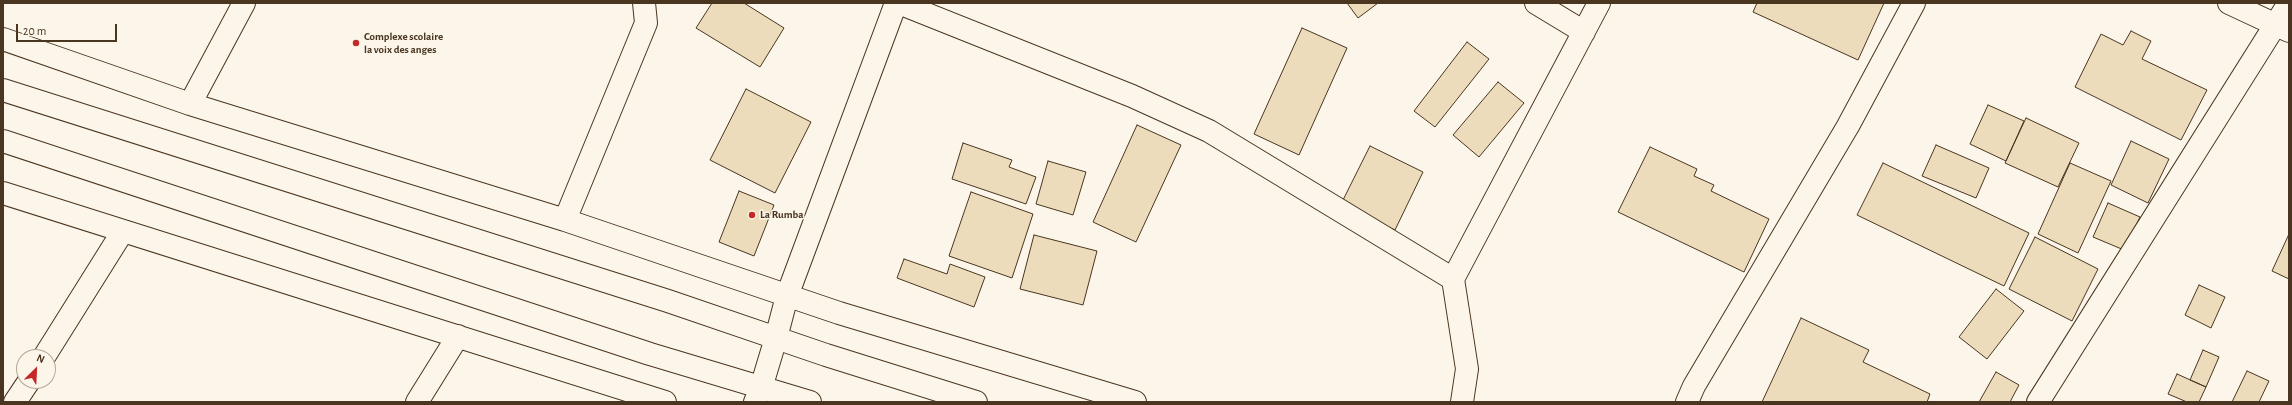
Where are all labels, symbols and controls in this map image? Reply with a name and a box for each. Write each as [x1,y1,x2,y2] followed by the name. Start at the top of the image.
[18,16,119,42] scale bar
[23,25,46,37] text: 20 m
[364,30,443,56] place label: Complexe scolaire la voix des anges
[351,38,361,48] marker: Complexe scolaire la voix des anges
[760,208,804,222] place label: La Rumba
[747,210,757,220] marker: La Rumba
[16,349,56,389] north arrow
[35,352,46,365] text: N

